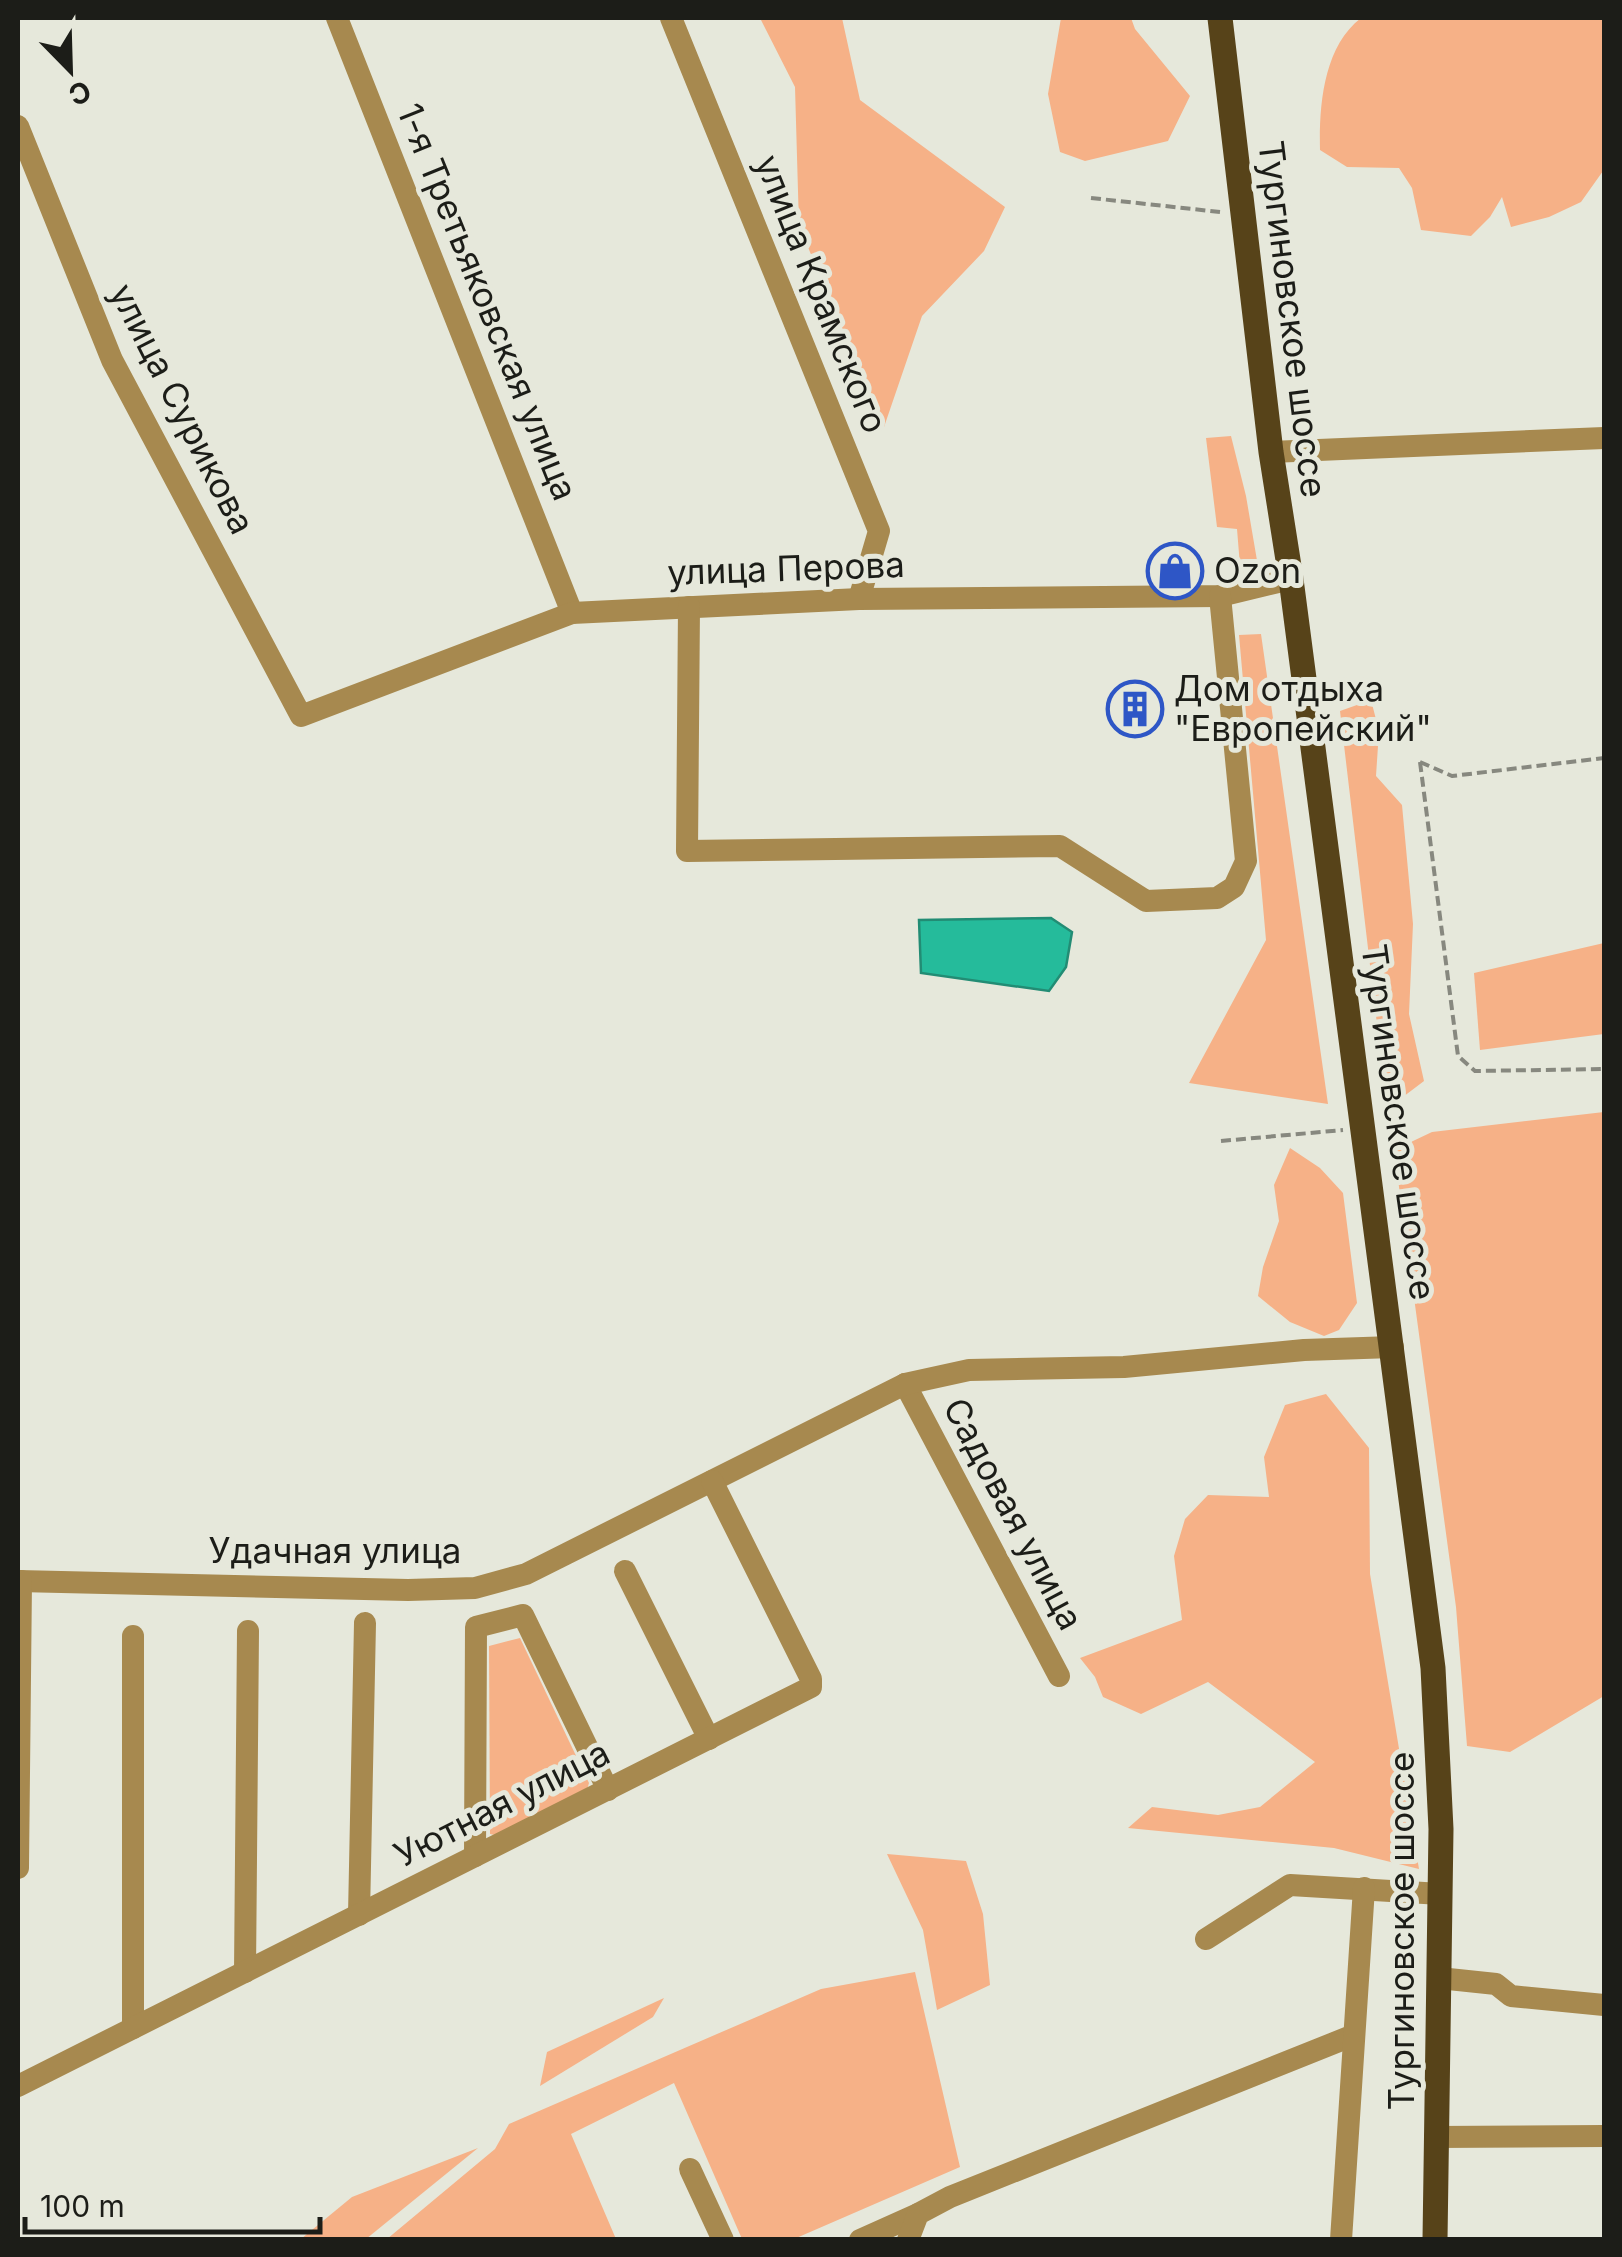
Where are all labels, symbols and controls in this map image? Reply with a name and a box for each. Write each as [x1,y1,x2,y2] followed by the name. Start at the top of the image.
[20,20,120,120] north arrow
[64,73,96,113] text: С
[389,97,587,506] street label: 1-я Третьяковская улица
[1250,138,1336,500] street label: Тургиновское шоссе
[747,149,897,439] street label: улица Крамского
[102,276,264,541] street label: улица Сурикова
[1145,541,1205,601] shop icon: Ozon
[667,543,905,593] street label: улица Перова
[1214,549,1301,591] place label: Ozon
[1174,667,1432,749] place label: Дом отдыха "Европейский"
[1105,679,1165,739] building icon: Дом отдыха "Европейский"
[1353,941,1445,1303] street label: Тургиновское шоссе
[935,1391,1093,1637] street label: Садовая улица
[209,1529,461,1571] street label: Удачная улица
[387,1731,616,1875] street label: Уютная улица
[1380,1751,1422,2111] street label: Тургиновское шоссе
[25,2172,320,2234] scale bar
[40,2188,125,2224] text: 100 m

